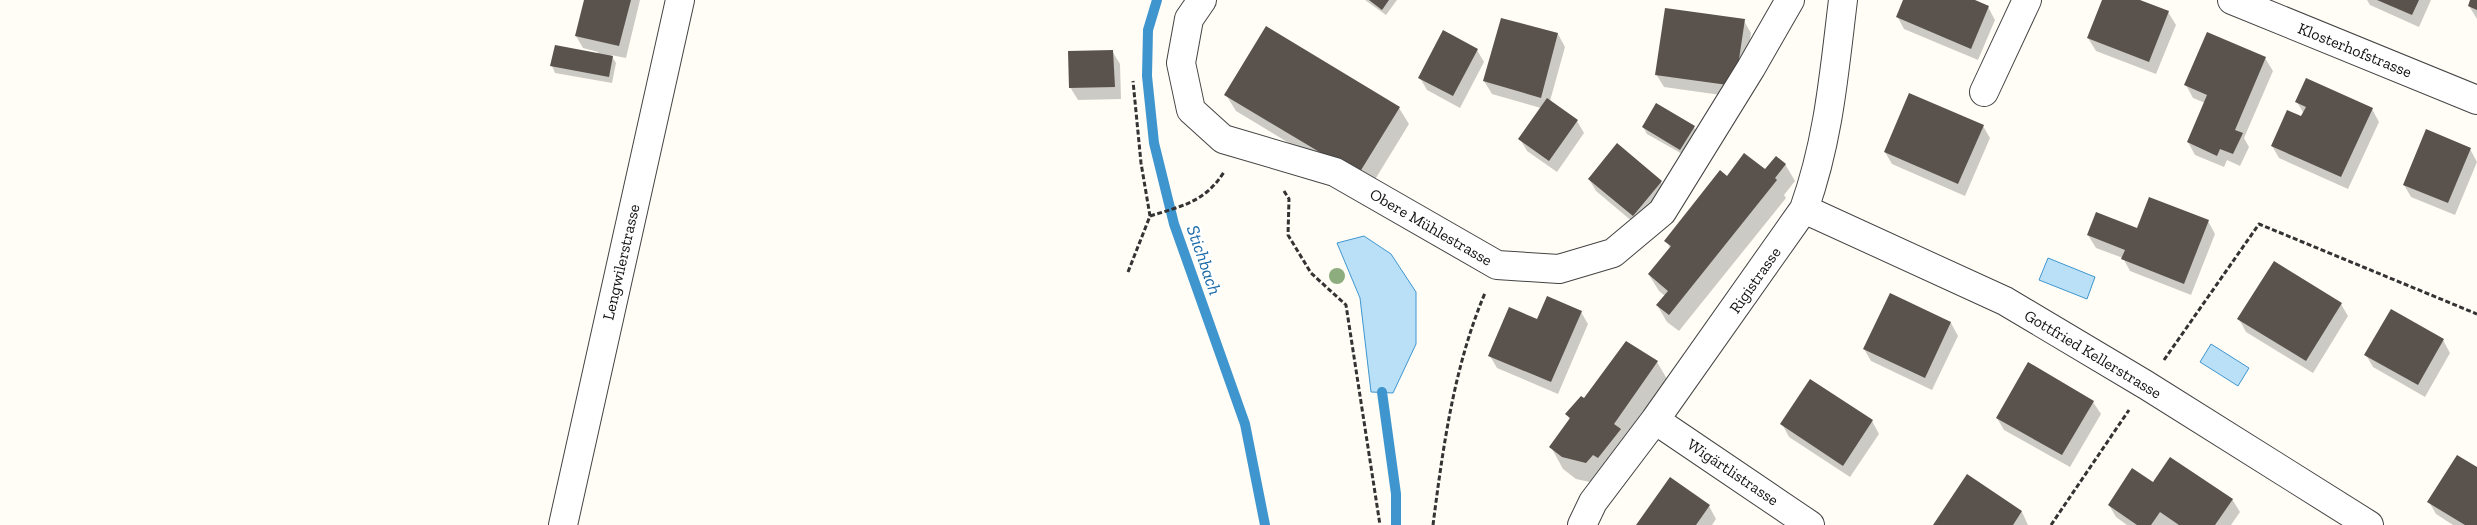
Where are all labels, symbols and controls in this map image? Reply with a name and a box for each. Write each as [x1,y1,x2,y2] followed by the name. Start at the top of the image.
[2295,19,2415,81] street label: Klosterhofstrasse
[1367,184,1495,270] street label: Obere Mühlestrasse
[598,202,644,322] street label: Lengwilerstrasse
[1182,222,1226,298] water label: Stichbach
[1725,243,1785,317] street label: Rigistrasse
[2021,306,2165,402] street label: Gottfried Kellerstrasse
[1684,434,1782,510] street label: Wigärtlistrasse

